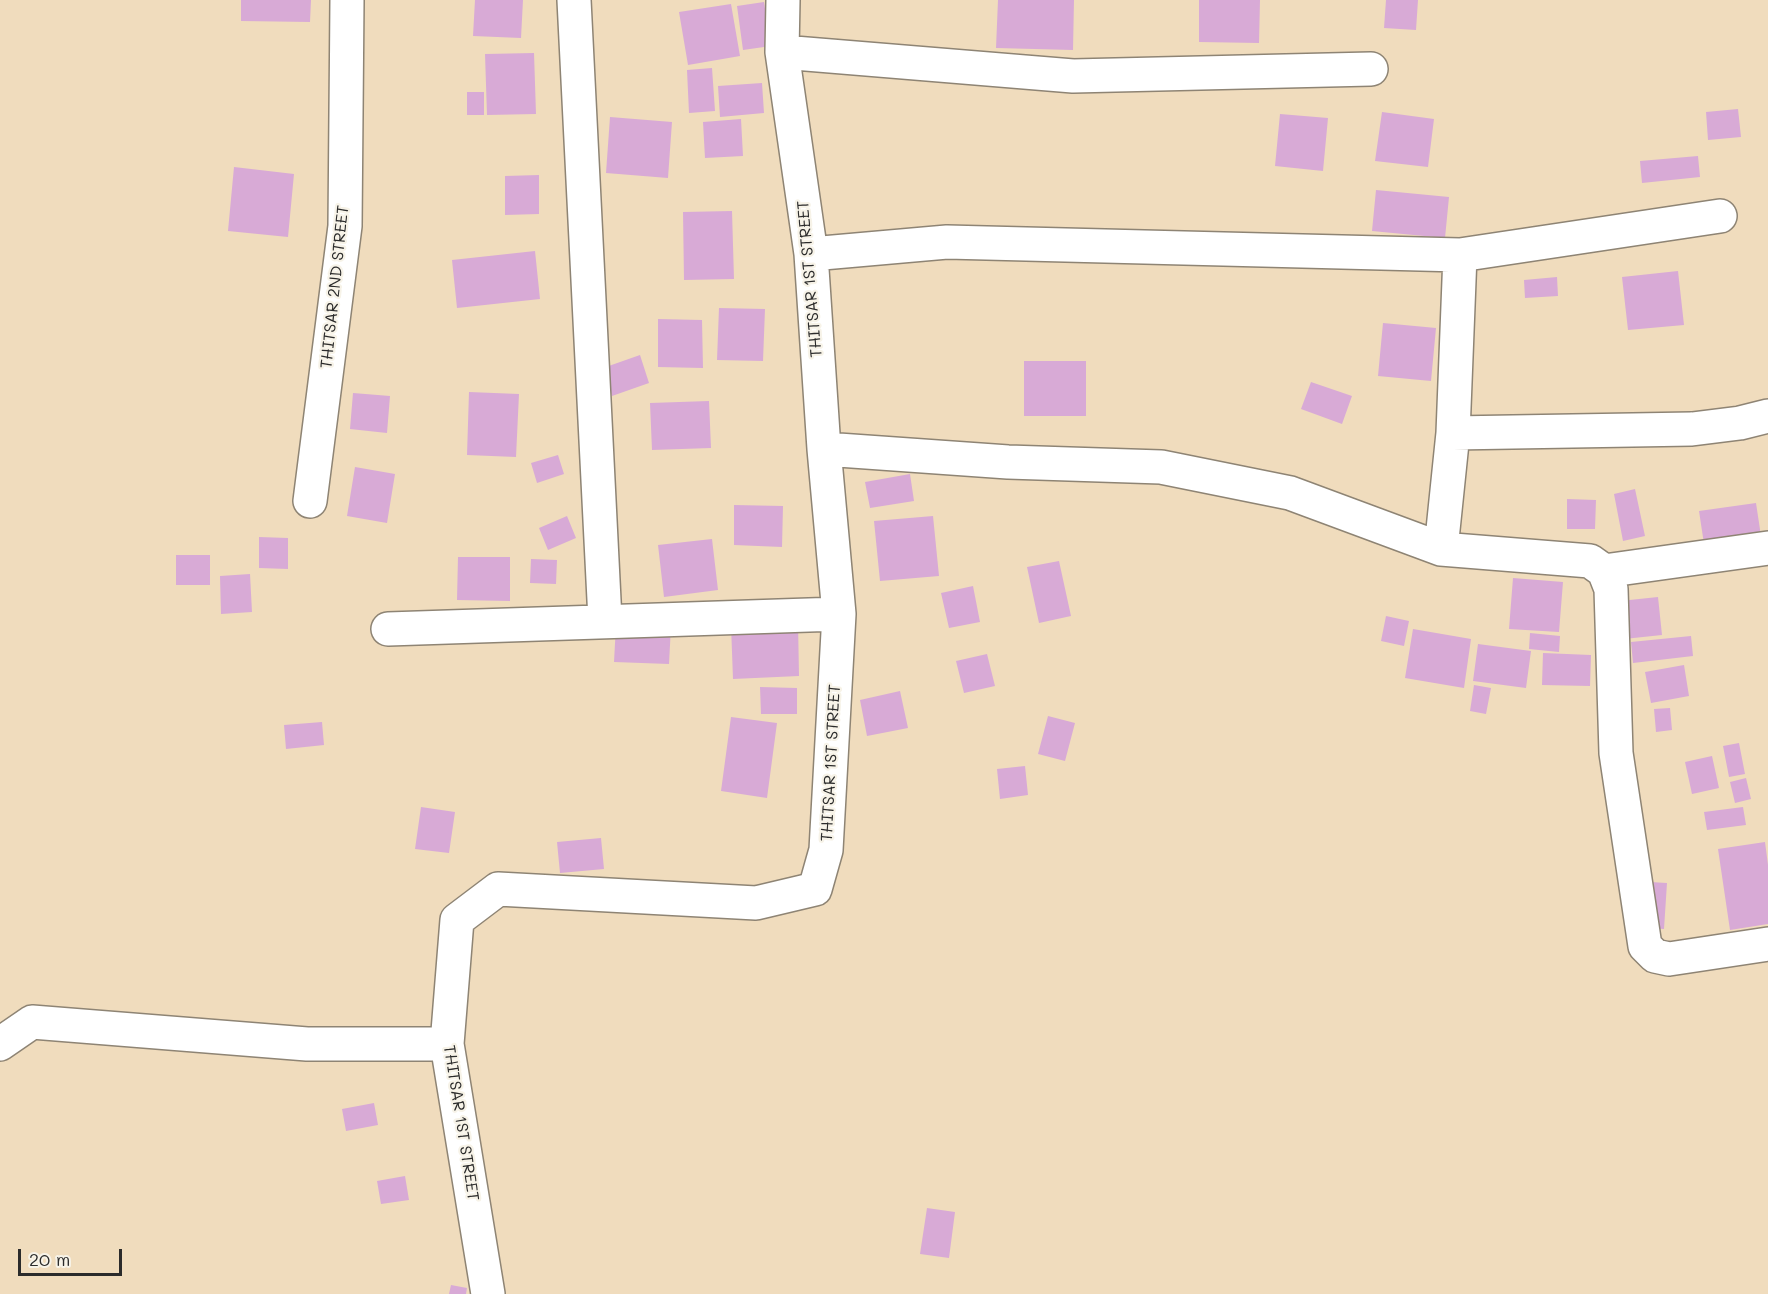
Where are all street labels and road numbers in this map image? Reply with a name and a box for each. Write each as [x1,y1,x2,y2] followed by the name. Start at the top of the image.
[794,200,826,358] street label: THITSAR 1ST STREET
[317,204,353,370] street label: THITSAR 2ND STREET
[817,684,845,842] street label: THITSAR 1ST STREET
[439,1044,483,1202] street label: THITSAR 1ST STREET

